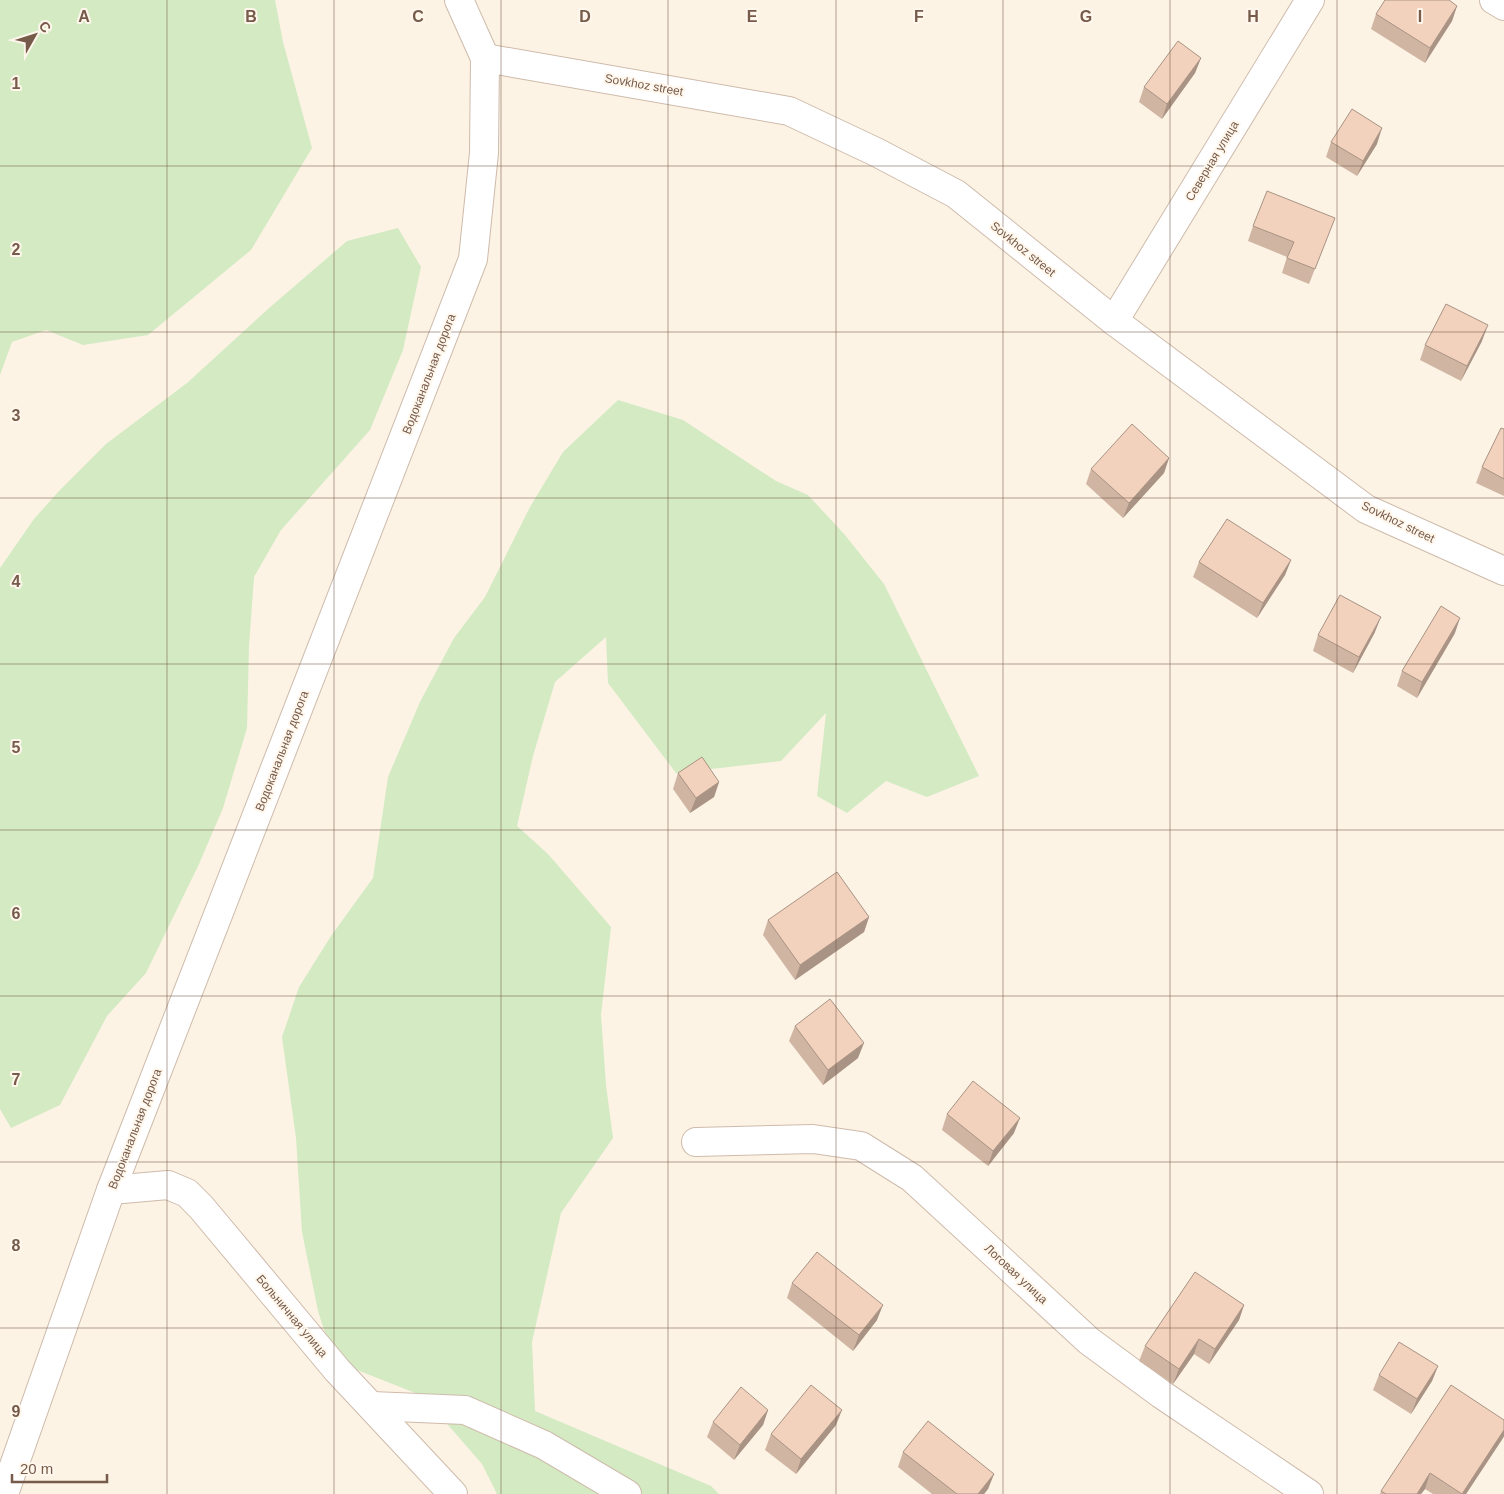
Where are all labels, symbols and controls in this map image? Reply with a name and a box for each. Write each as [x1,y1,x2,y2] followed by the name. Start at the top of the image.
[78,8,90,25] text: A
[245,8,257,25] text: B
[412,8,424,25] text: C
[579,8,591,25] text: D
[747,8,758,25] text: E
[914,8,924,25] text: F
[1080,8,1092,25] text: G
[1247,8,1259,25] text: H
[1418,8,1422,25] text: I
[10,10,60,60] north arrow
[36,18,55,36] text: С
[604,71,685,99] street label: Sovkhoz street
[12,75,21,92] text: 1
[1183,118,1242,204] street label: Северная улица
[988,219,1059,280] street label: Sovkhoz street
[12,241,21,258] text: 2
[400,312,459,436] street label: Водоканальная дорога
[12,407,21,424] text: 3
[1359,498,1437,546] street label: Sovkhoz street
[12,573,21,590] text: 4
[253,689,312,813] street label: Водоканальная дорога
[12,739,21,756] text: 5
[12,905,21,922] text: 6
[106,1067,165,1191] street label: Водоканальная дорога
[12,1071,21,1088] text: 7
[12,1237,21,1254] text: 8
[982,1241,1051,1307] street label: Логовая улица
[253,1272,331,1360] street label: Больничная улица
[12,1403,21,1420] text: 9
[12,1452,108,1484] scale bar
[20,1460,53,1477] text: 20 m

